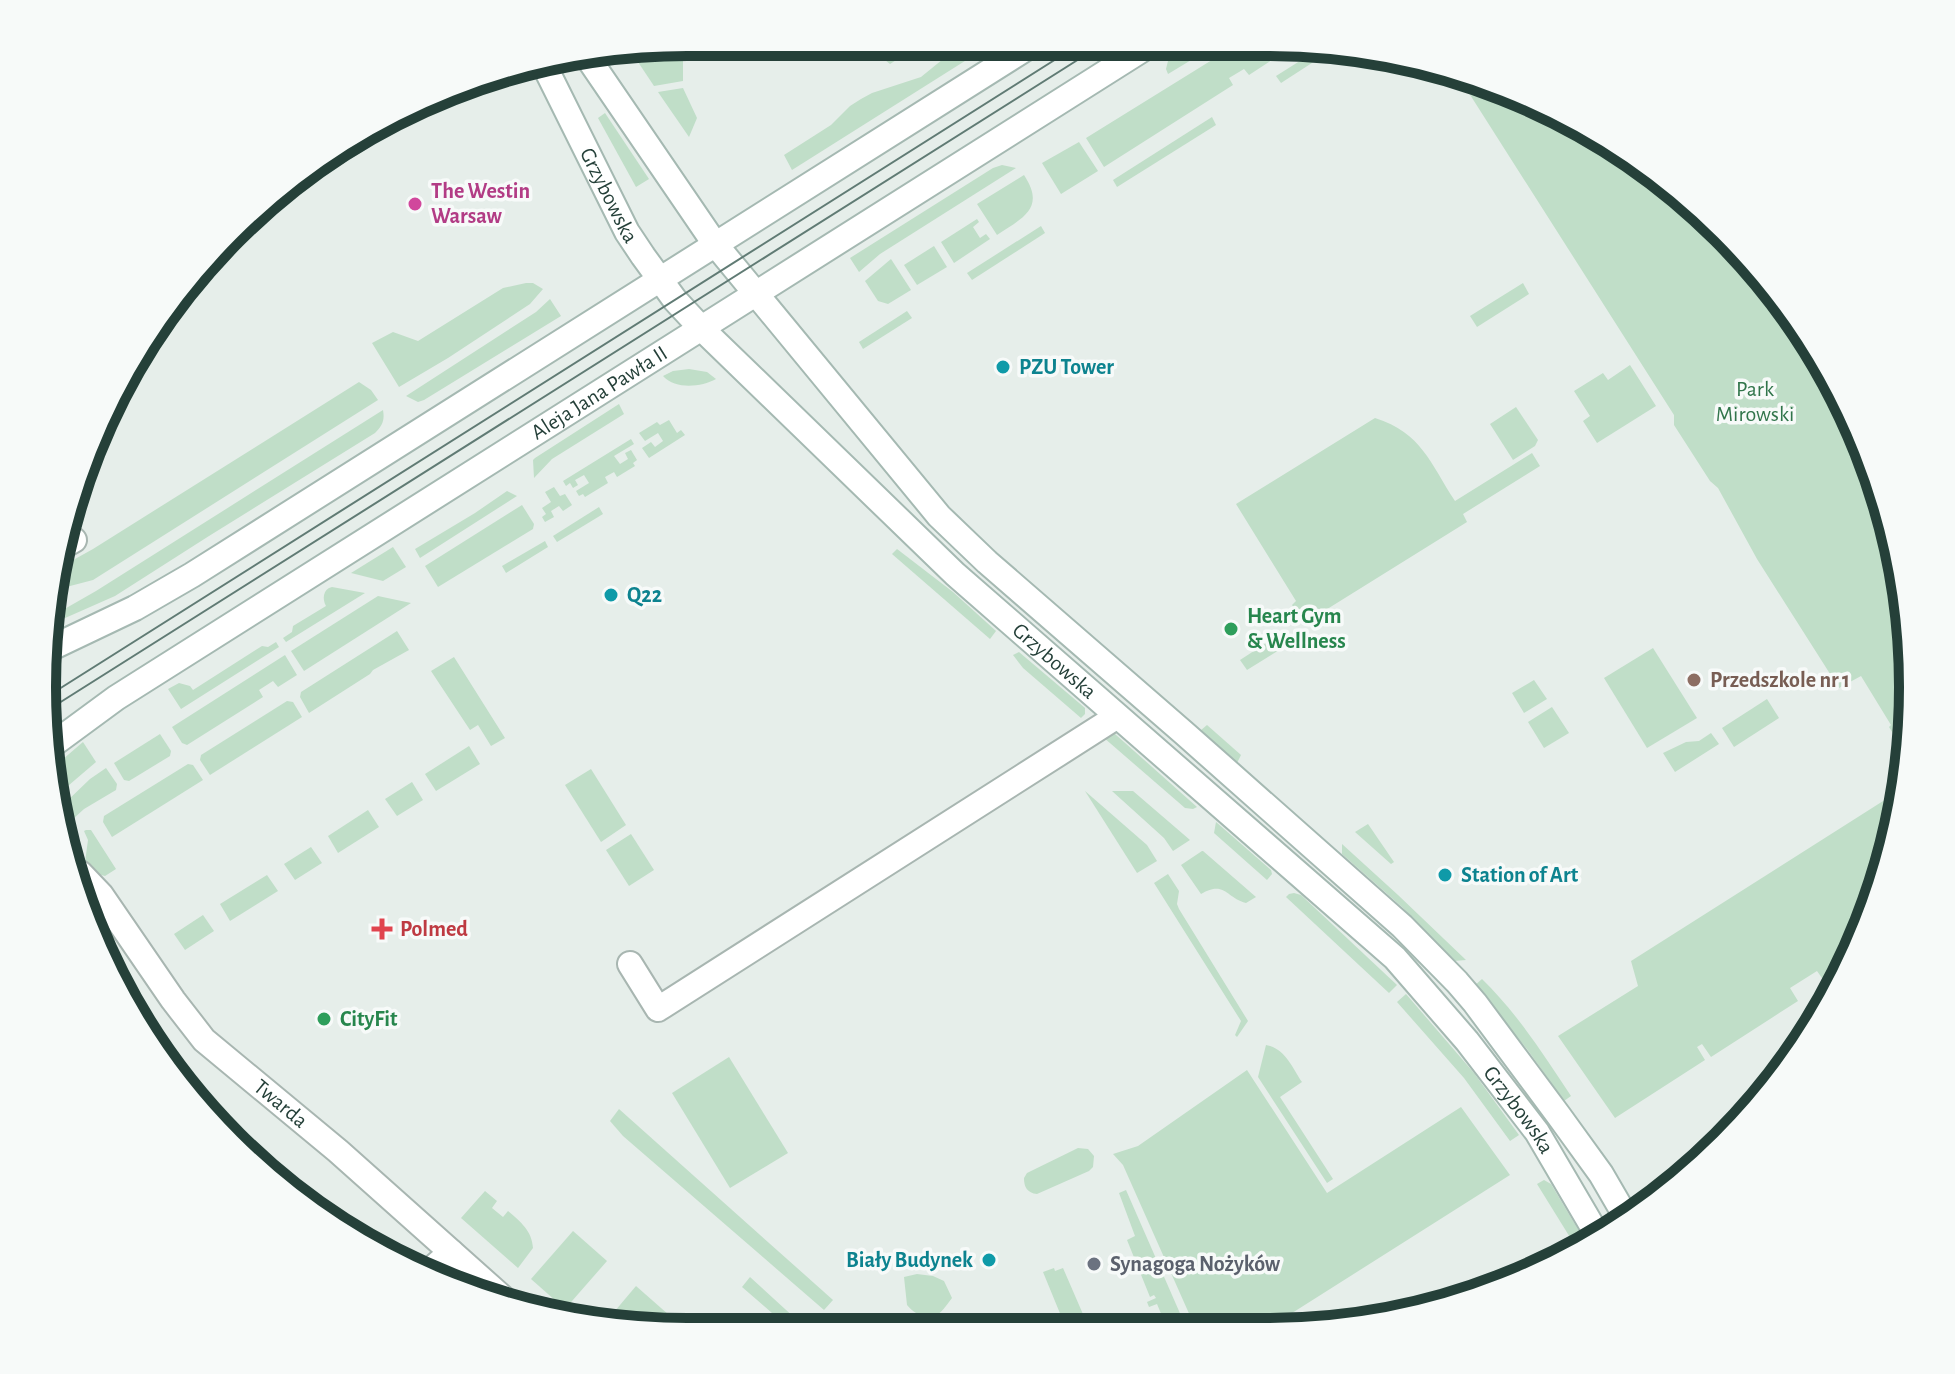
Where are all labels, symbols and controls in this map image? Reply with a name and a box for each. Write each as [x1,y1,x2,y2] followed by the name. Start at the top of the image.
[576,144,642,247] street label: Grzybowska
[431,180,530,227] place label: The Westin Warsaw
[406,195,424,213] marker: The Westin Warsaw
[527,342,671,444] street label: Aleja Jana Pawła II
[1019,356,1114,378] place label: PZU Tower
[994,358,1012,376] marker: PZU Tower
[1716,378,1794,425] park label: Park Mirowski
[627,584,662,607] place label: Q22
[602,586,620,604] marker: Q22
[1247,605,1346,652] place label: Heart Gym & Wellness
[1008,619,1100,703] street label: Grzybowska
[1222,620,1240,638] marker: Heart Gym & Wellness
[1710,669,1850,691] place label: Przedszkole nr 1
[1685,671,1703,689] marker: Przedszkole nr 1
[1461,864,1579,886] place label: Station of Art
[1436,866,1454,884] marker: Station of Art
[371,918,393,940] marker: Polmed
[400,918,468,940] place label: Polmed
[340,1008,398,1031] place label: CityFit
[315,1010,333,1028] marker: CityFit
[1479,1062,1558,1157] street label: Grzybowska
[250,1075,312,1132] street label: Twarda
[846,1249,973,1272] place label: Biały Budynek
[980,1251,998,1269] marker: Biały Budynek
[1110,1253,1281,1276] place label: Synagoga Nożyków
[1085,1255,1103,1273] marker: Synagoga Nożyków

